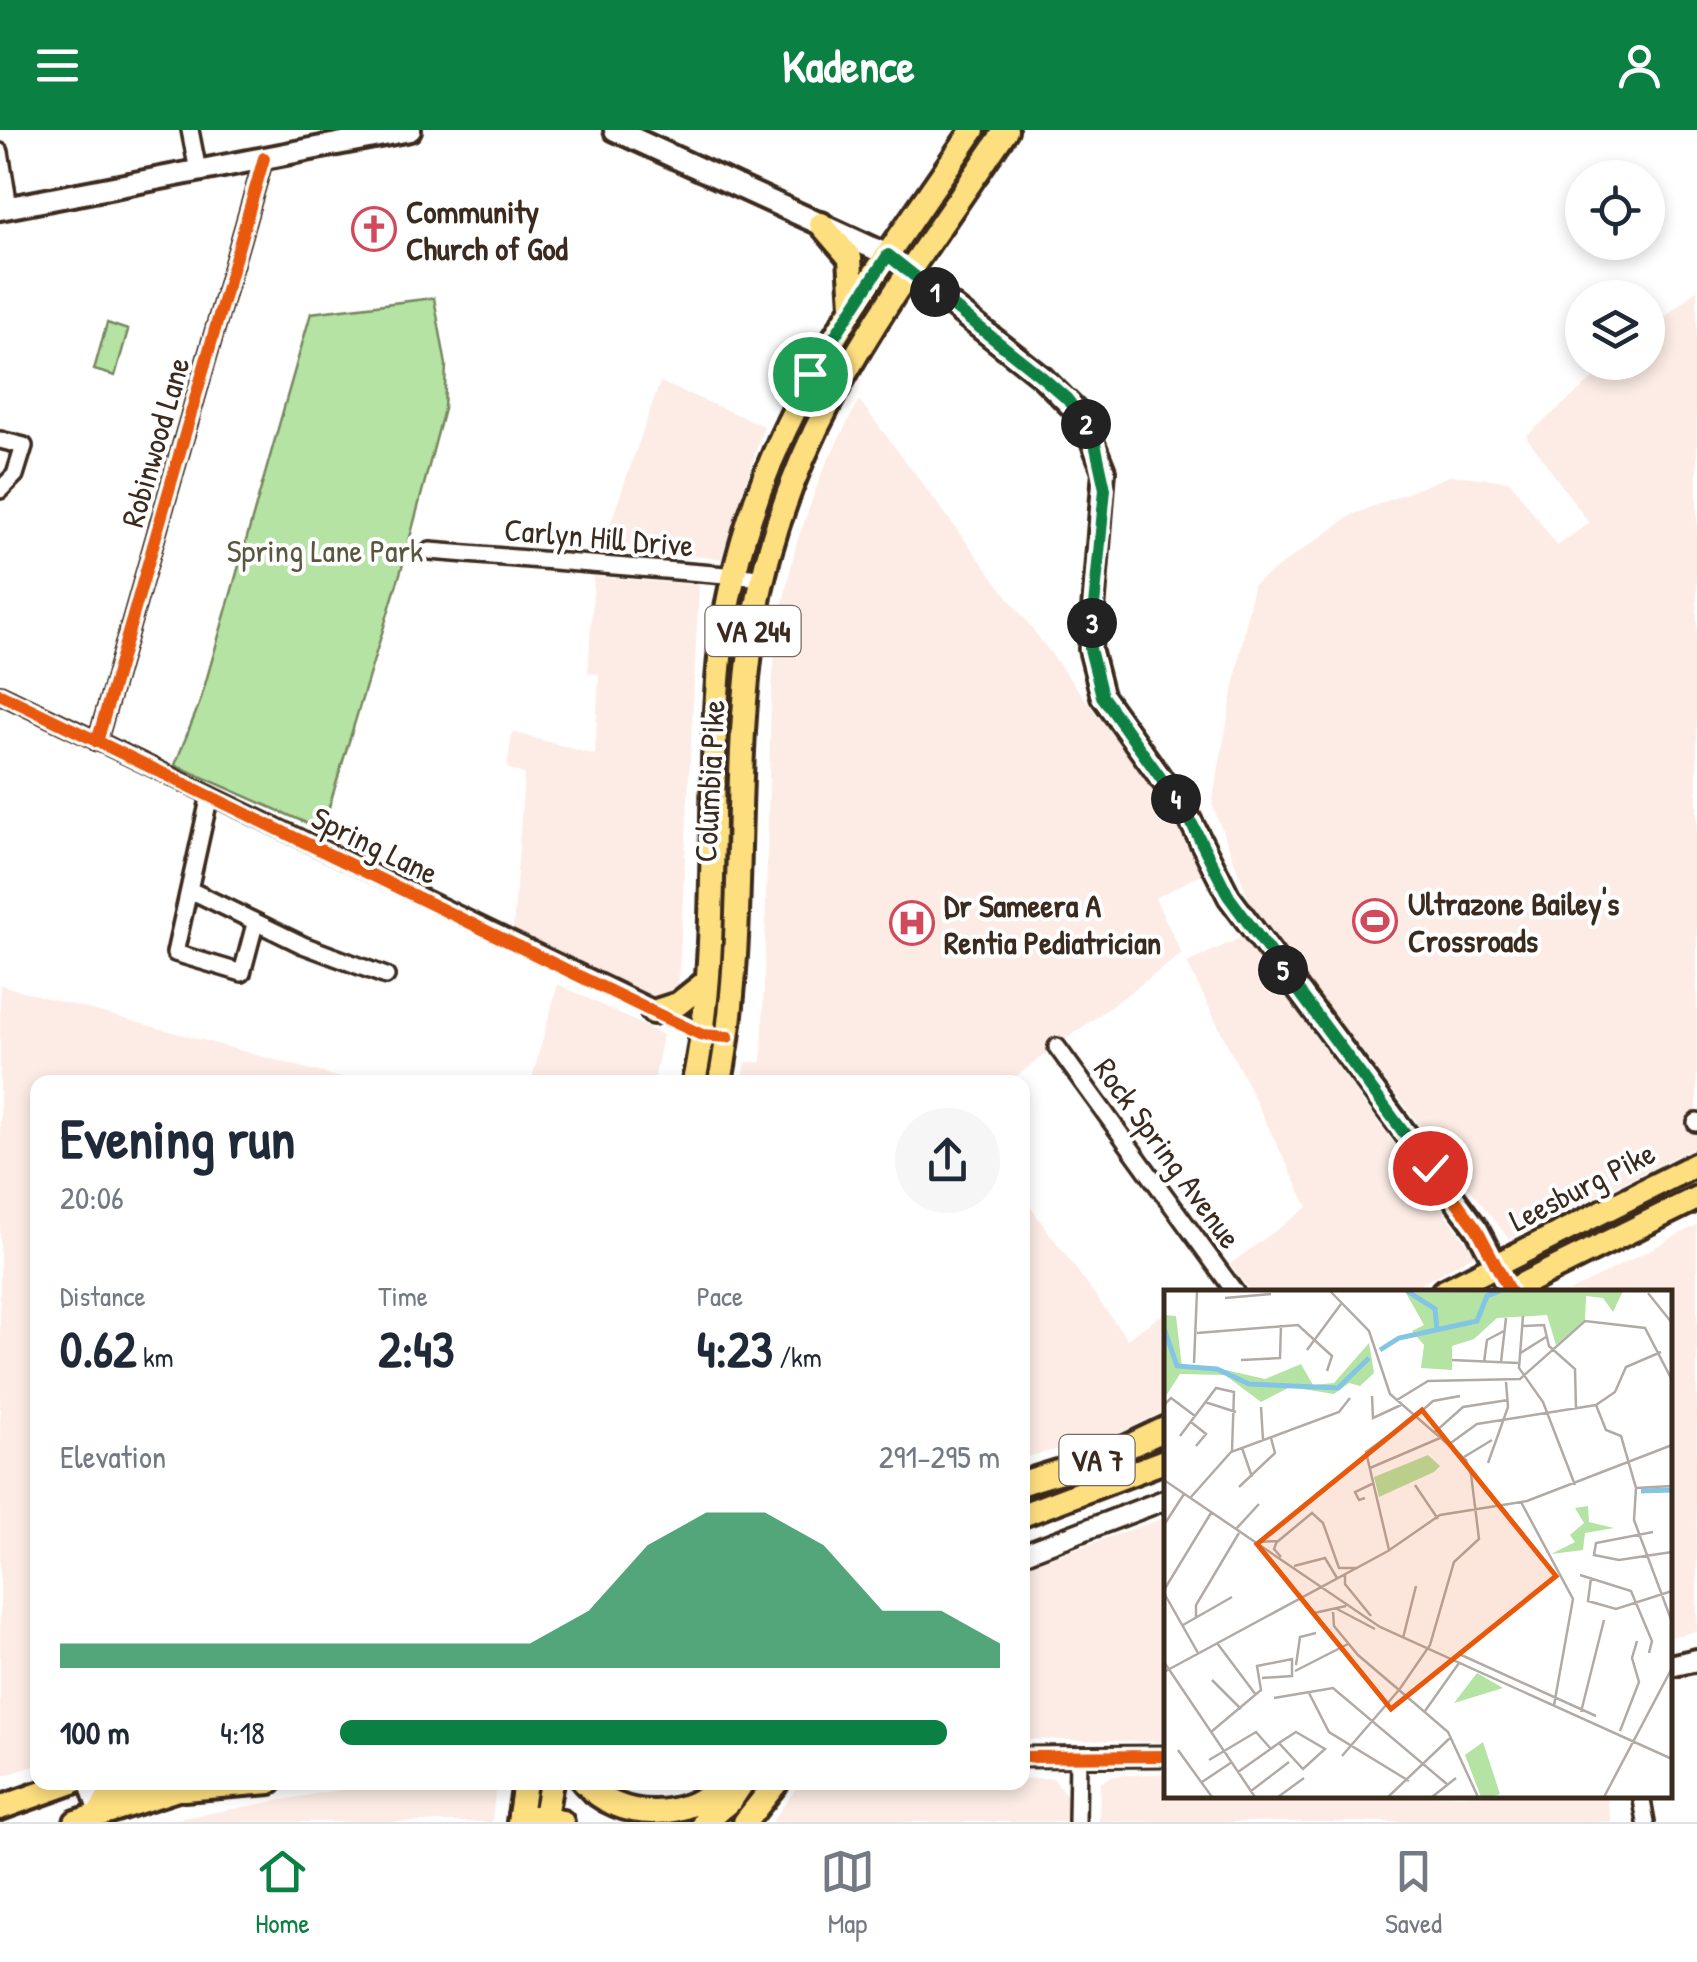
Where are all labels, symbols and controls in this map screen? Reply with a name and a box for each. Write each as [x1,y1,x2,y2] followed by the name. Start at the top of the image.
[782,35,915,96] text: Kadence
[30,38,85,93] icon: menu
[1612,38,1667,93] icon: person
[1565,160,1665,380] map controls
[1565,160,1665,260] button: locate
[406,190,568,270] place label: Community Church of God
[351,206,397,252] church icon: Community Church of God
[910,267,960,317] pin: 1
[930,273,940,311] text: 1
[1565,280,1665,380] button: layers
[768,332,853,417] pin
[783,347,838,402] icon: arrive
[110,352,200,532] street label: Robinwood Lane
[1061,399,1111,449] pin: 2
[1079,405,1093,443] text: 2
[503,507,696,567] street label: Carlyn Hill Drive
[227,529,423,572] park label: Spring Lane Park
[1067,598,1117,648] pin: 3
[1086,604,1098,642] text: 3
[706,606,800,656] road number: VA 244
[683,699,735,863] street label: Columbia Pike
[1151,774,1201,824] pin: 4
[1171,780,1181,818] text: 4
[305,796,446,894] street label: Spring Lane
[1408,882,1619,962] place label: Ultrazone Bailey's Crossroads
[944,884,1161,964] place label: Dr Sameera A Rentia Pediatrician
[1352,898,1398,944] sports icon: Ultrazone Bailey's Crossroads
[889,900,935,946] hospital icon: Dr Sameera A Rentia Pediatrician
[1258,945,1308,995] pin: 5
[1277,951,1289,989] text: 5
[1084,1049,1252,1257] street label: Rock Spring Avenue
[60,1101,295,1175] text: Evening run
[895,1108,1000,1213] button: share
[1388,1126,1473,1211] pin
[1502,1131,1662,1241] street label: Leesburg Pike
[1403,1141,1458,1196] icon: check
[60,1176,124,1219] text: 20:06
[60,1277,146,1315] text: Distance
[378,1277,428,1315] text: Time
[697,1277,743,1315] text: Pace
[1164,1290,1672,1797] inset map
[60,1315,136,1383] text: 0.62
[378,1315,454,1383] text: 2:43
[697,1315,773,1383] text: 4:23
[136,1338,174,1376] text: km
[773,1338,822,1376] text: /km
[60,1435,166,1478] text: Elevation
[879,1435,1000,1478] text: 291–295 m
[1060,1435,1134,1485] road number: VA 7
[60,1711,129,1754] text: 100 m
[220,1711,265,1754] text: 4:18
[255,1844,310,1942] tab: Home
[820,1844,875,1942] tab: Map
[1385,1844,1442,1942] tab: Saved

